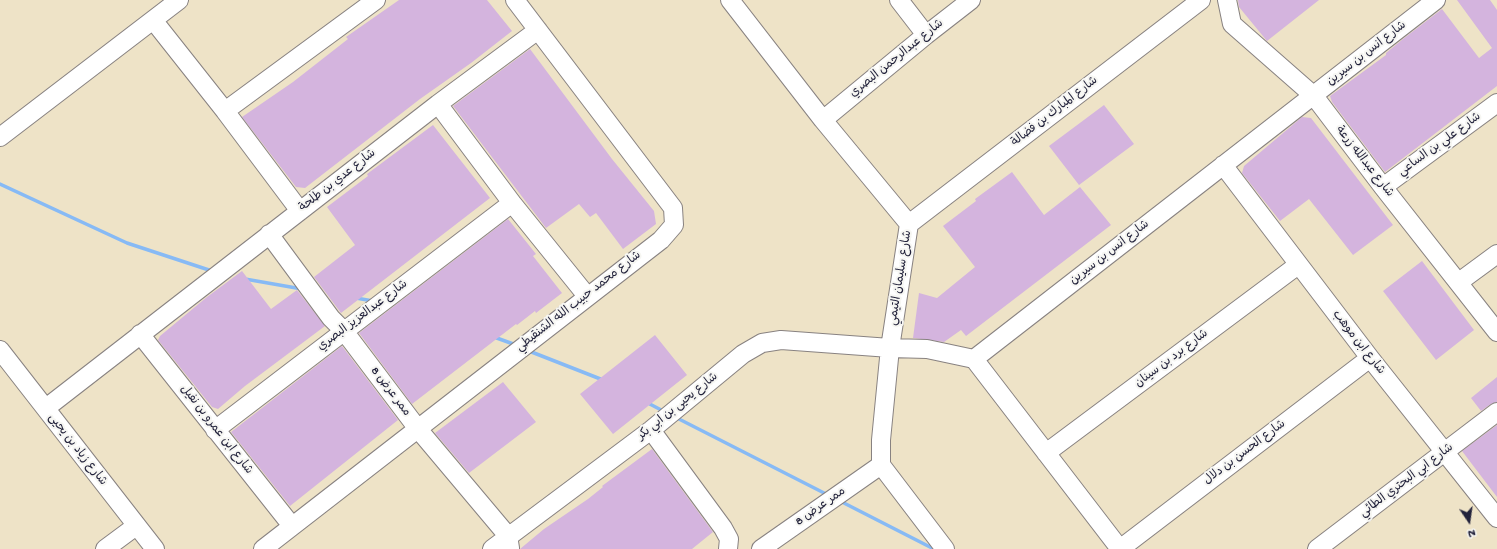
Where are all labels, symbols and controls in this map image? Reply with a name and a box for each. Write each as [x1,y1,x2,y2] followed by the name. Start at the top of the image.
[847,17,947,101] street label: شارع عبدالرحمن البصري
[1324,19,1410,89] street label: شارع انس بن سيرين
[1009,74,1101,150] street label: شارع المبارك بن فضالة
[1396,110,1484,180] street label: شارع علي بن الساعي
[1332,124,1396,200] street label: شارع عبدالله زرعة
[297,147,379,215] street label: شارع عدي بن طلحة
[1067,218,1153,288] street label: شارع انس بن سيرين
[886,229,916,327] street label: شارع سليمان التيمي
[514,249,644,355] street label: شارع محمد حبيب الله الشنقيطي
[315,277,411,355] street label: شارع عبدالعزيز البصري
[1328,308,1388,378] street label: شارع ابن موهب
[1133,327,1211,391] street label: شارع برد بن سينان
[367,365,413,419] street label: ممر عرض 8
[635,370,721,444] street label: شارع يحيى بن ابي بكر
[177,382,255,478] street label: شارع ابن عمرو بن نفيل
[44,411,110,489] street label: شارع زياد بن يحيى
[1201,418,1289,488] street label: شارع الحسن بن دلال
[1357,441,1457,521] street label: شارع ابي البحتري الطائي
[793,484,849,530] street label: ممر عرض 8
[1449,501,1489,541] north arrow
[1467,526,1477,539] text: N

